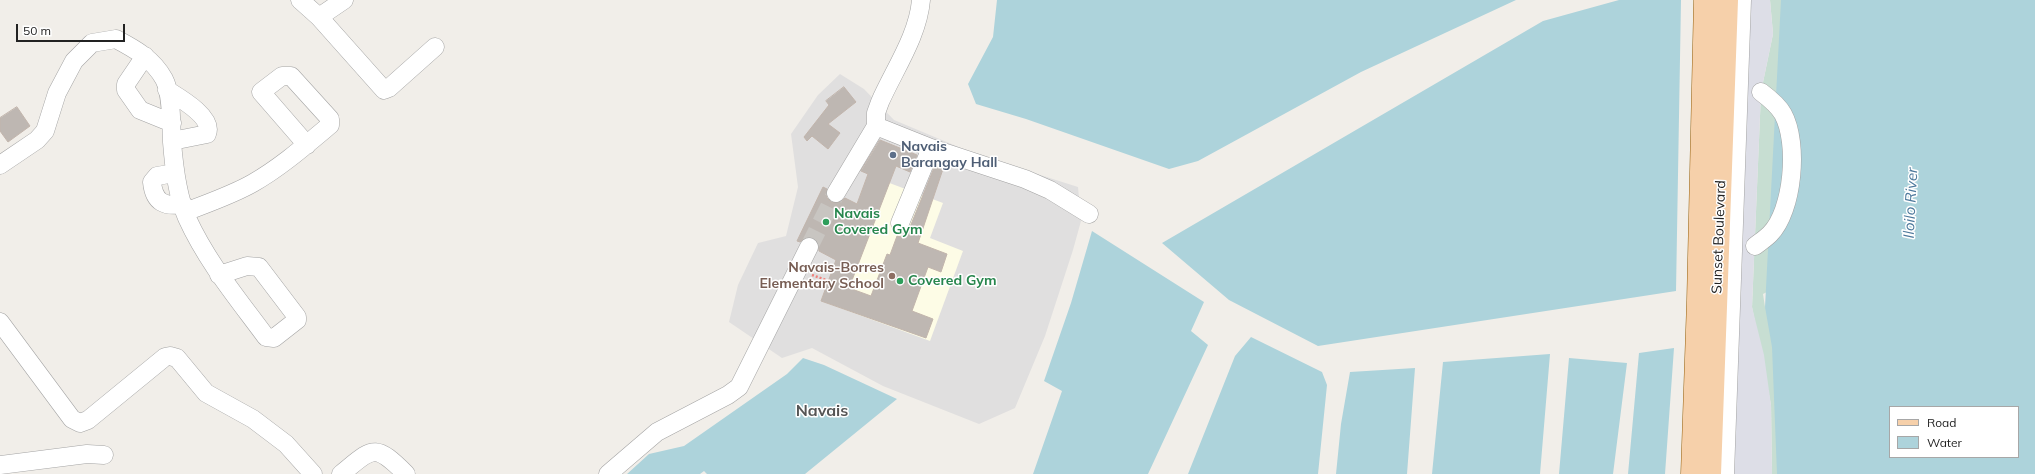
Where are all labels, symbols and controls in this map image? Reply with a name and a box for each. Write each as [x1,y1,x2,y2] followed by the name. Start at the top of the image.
[18,16,127,42] scale bar
[23,23,51,38] text: 50 m
[901,139,997,172] place label: Navais Barangay Hall
[888,150,898,160] marker: Navais Barangay Hall
[1900,167,1922,239] water label: Iloilo River
[1709,180,1729,294] street label: Sunset Boulevard
[834,206,923,238] place label: Navais Covered Gym
[821,217,831,227] marker: Navais Covered Gym
[760,260,884,292] place label: Navais-Borres Elementary School
[887,271,897,281] marker: Navais-Borres Elementary School
[908,273,997,289] place label: Covered Gym
[895,276,905,286] marker: Covered Gym
[796,401,848,421] district label: Navais
[1889,406,2019,458] legend
[1927,415,1956,430] text: Road
[1927,435,1962,450] text: Water

